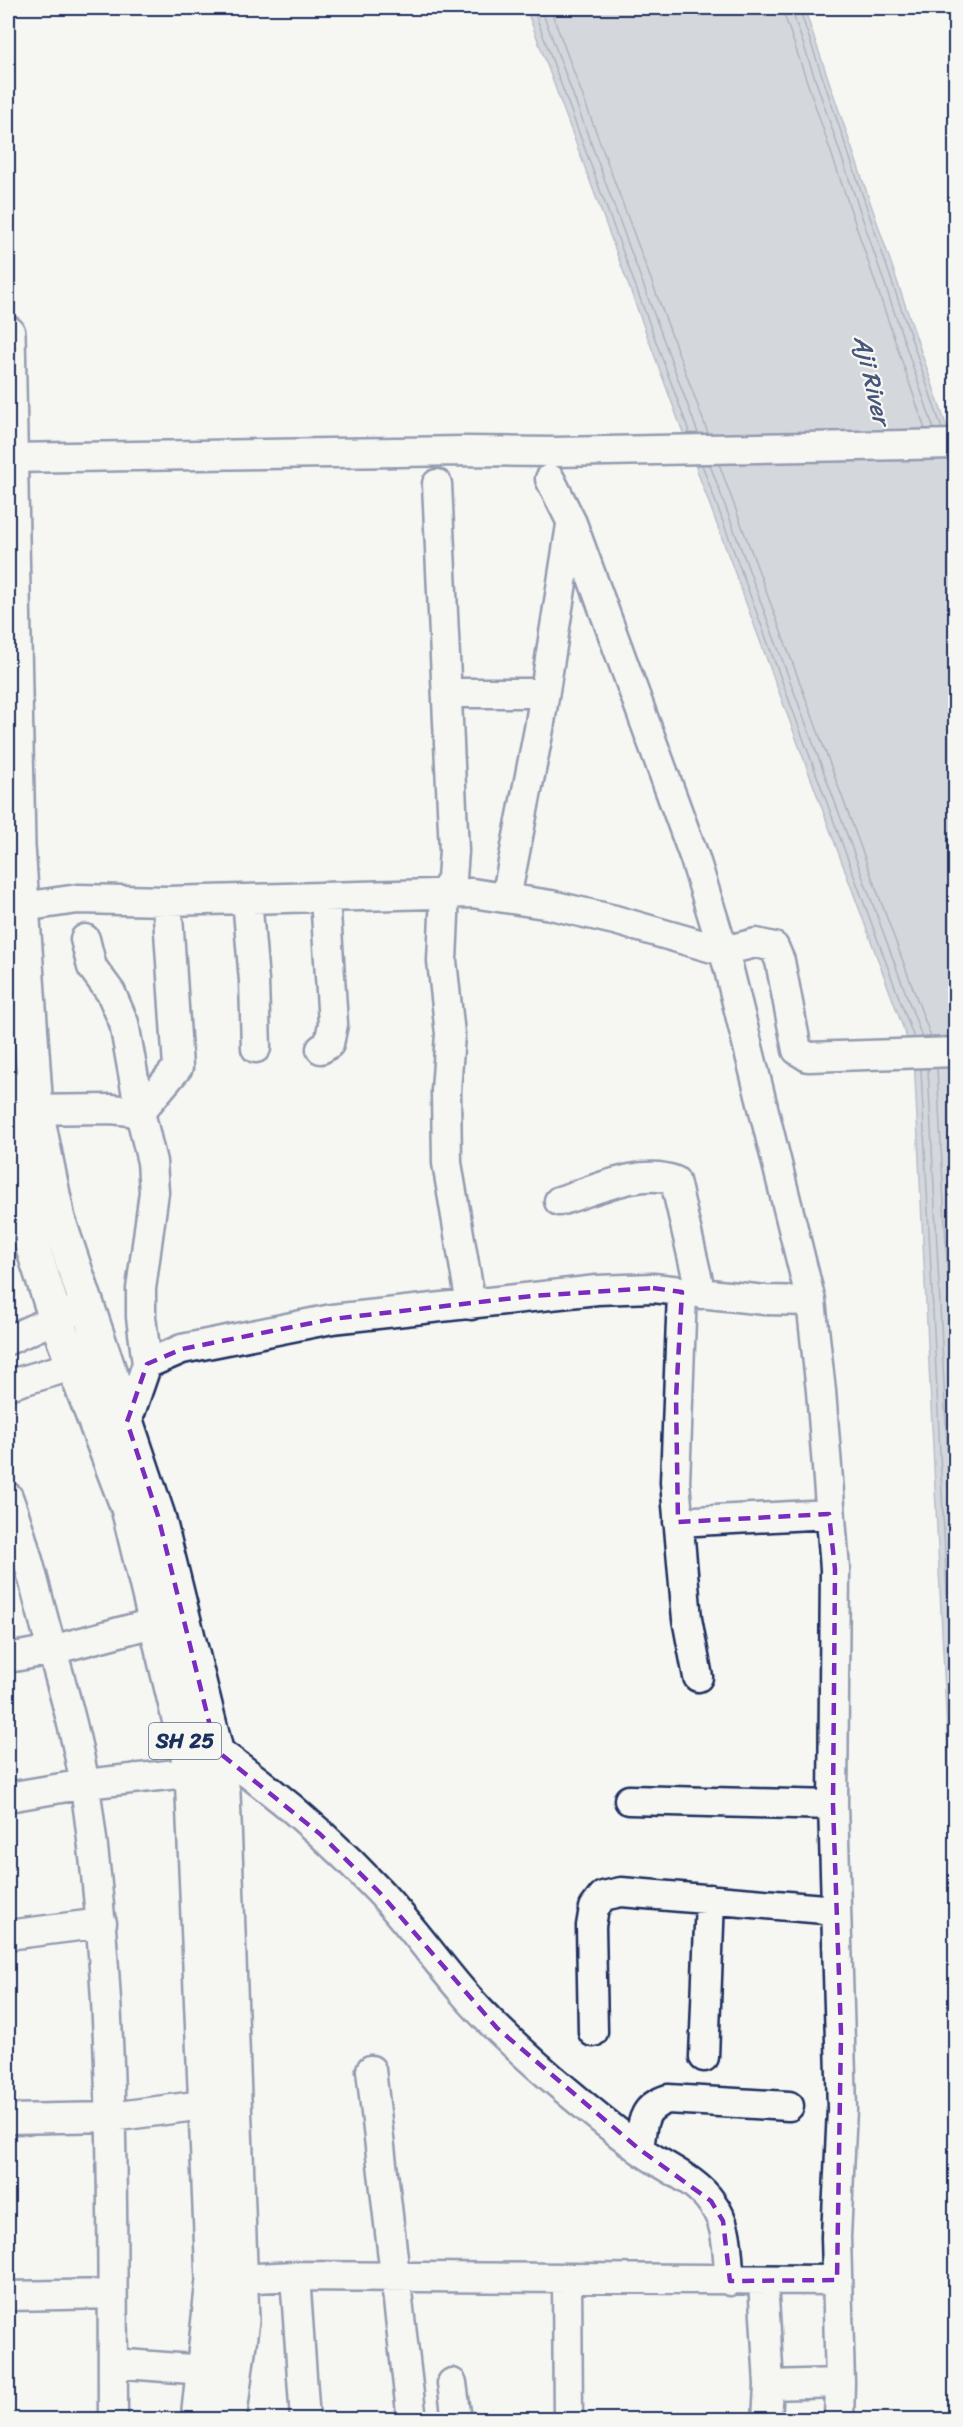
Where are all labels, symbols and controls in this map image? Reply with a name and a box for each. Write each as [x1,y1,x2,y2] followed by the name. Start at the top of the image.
[841,330,904,433] water label: Aji River
[149,1723,221,1759] road number: SH 25

